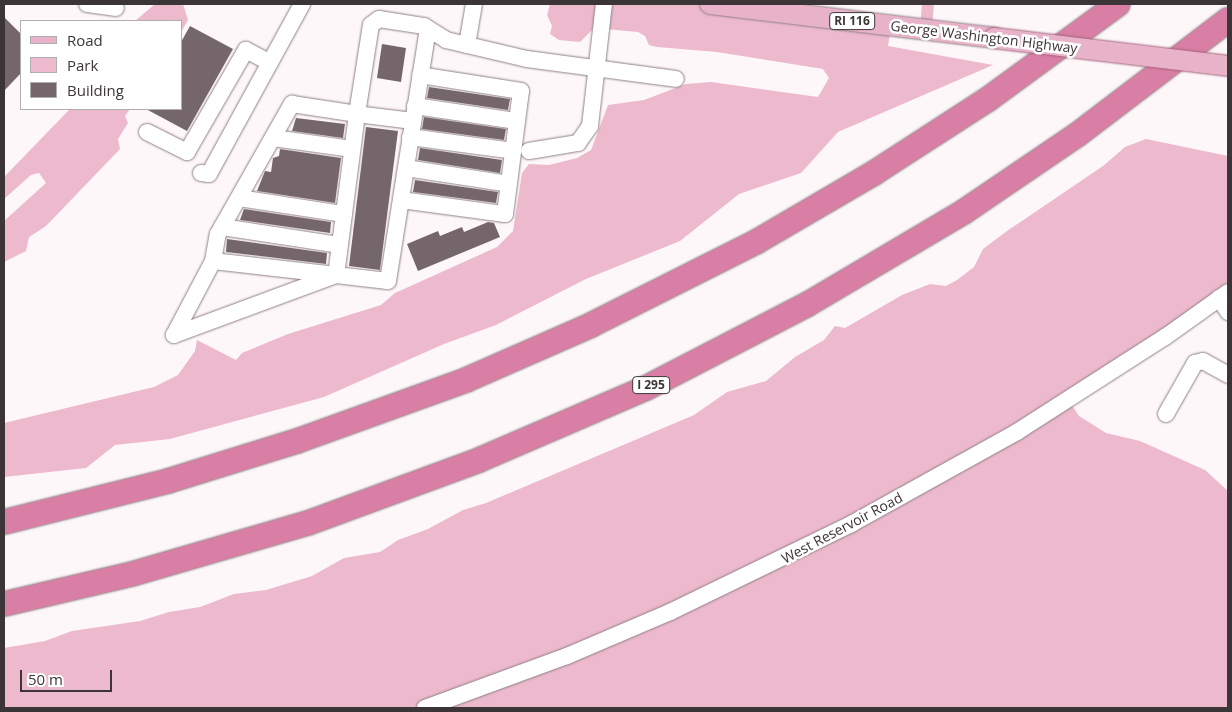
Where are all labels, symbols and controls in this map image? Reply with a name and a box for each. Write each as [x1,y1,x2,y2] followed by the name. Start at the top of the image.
[828,12,876,30] road number: RI 116
[890,17,1078,57] street label: George Washington Highway
[20,20,182,110] legend
[67,30,103,50] text: Road
[67,55,98,75] text: Park
[67,80,124,100] text: Building
[631,376,671,394] road number: I 295
[779,489,905,567] street label: West Reservoir Road
[22,660,115,692] scale bar
[28,669,63,689] text: 50 m

